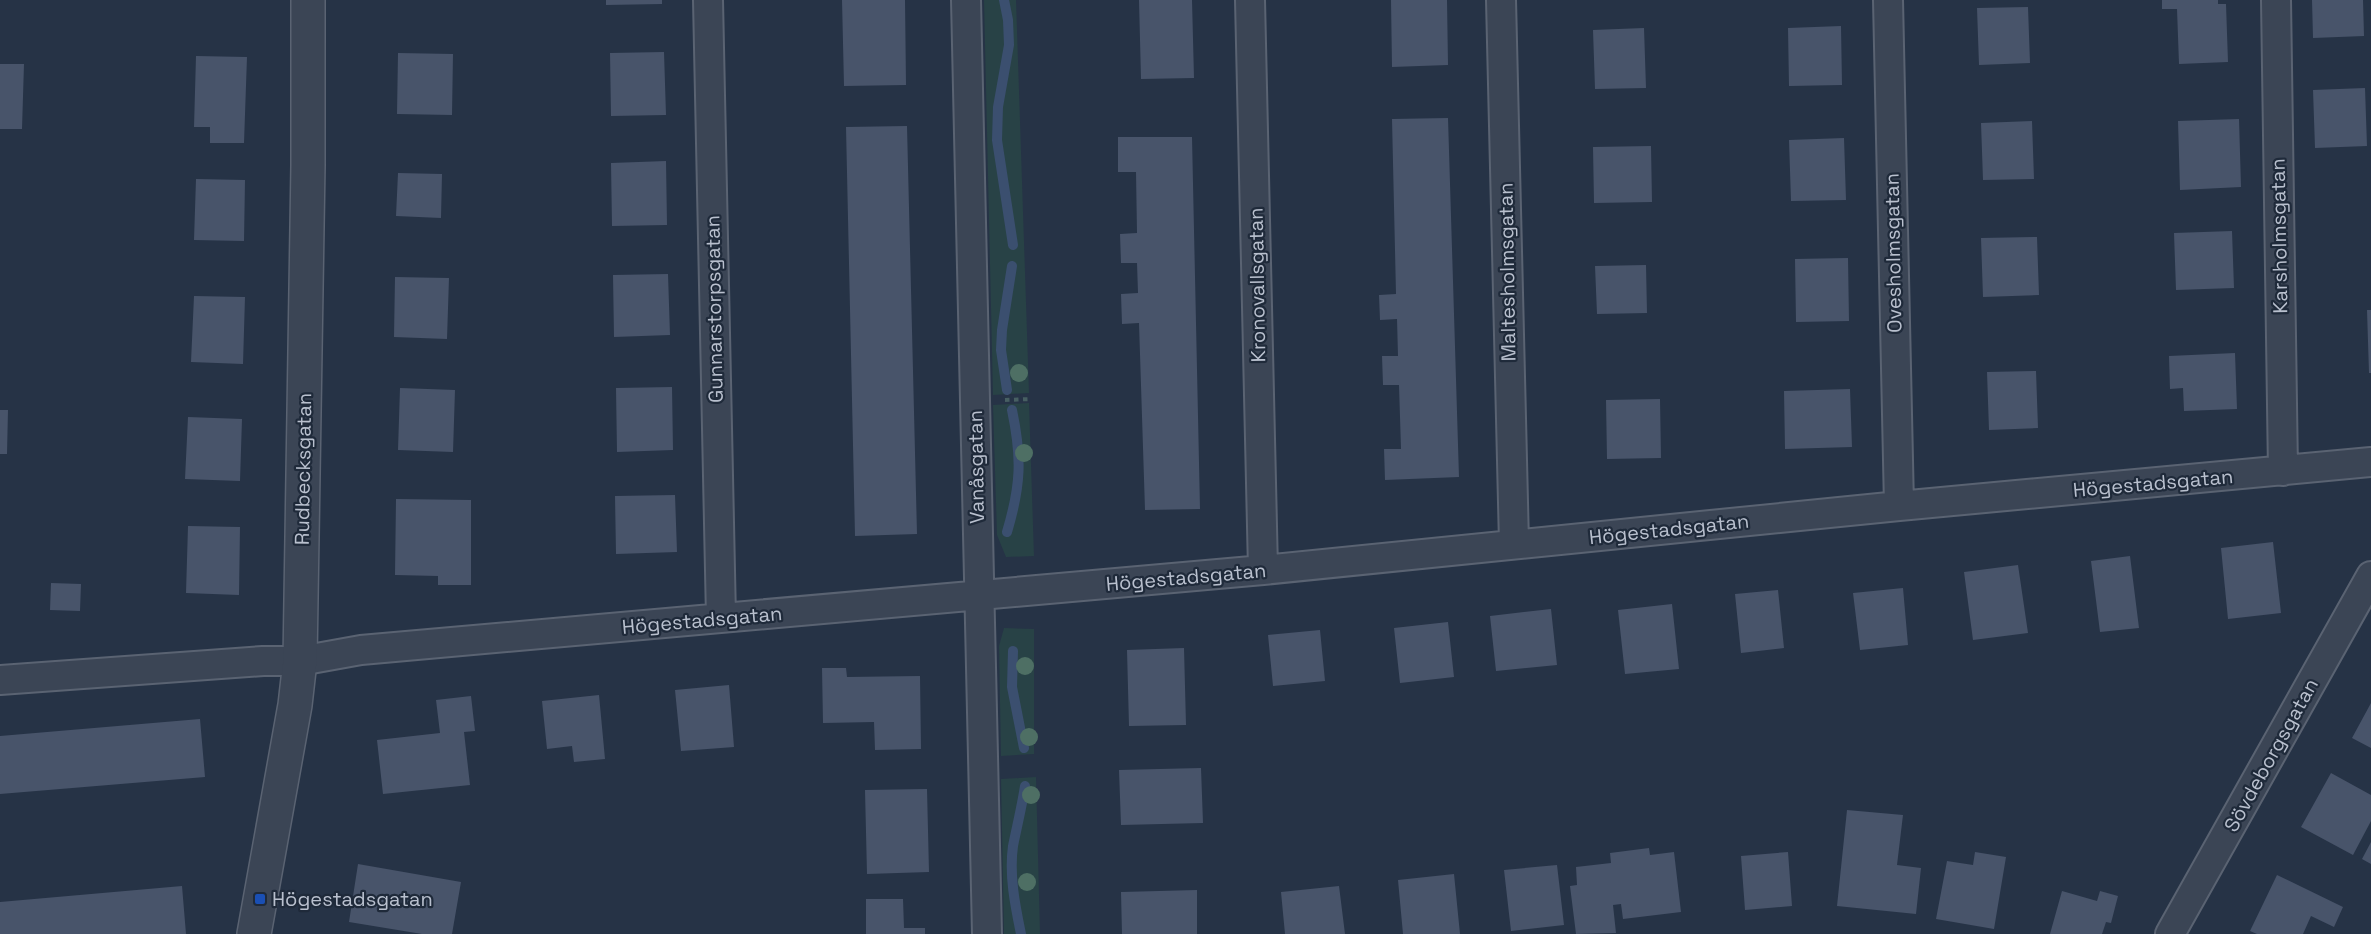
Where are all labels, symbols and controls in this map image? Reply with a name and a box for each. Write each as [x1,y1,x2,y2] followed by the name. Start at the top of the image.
[2265,158,2293,314] street label: Karsholmsgatan
[1879,173,1907,333] street label: Ovesholmsgatan
[1492,182,1522,362] street label: Maltesholmsgatan
[1243,207,1271,363] street label: Kronovallsgatan
[699,215,729,403] street label: Gunnarstorpsgatan
[289,393,317,545] street label: Rudbecksgatan
[962,410,990,524] street label: Vanåsgatan
[2072,463,2234,503] street label: Högestadsgatan
[1588,508,1750,550] street label: Högestadsgatan
[1105,557,1267,597] street label: Högestadsgatan
[621,600,783,640] street label: Högestadsgatan
[2218,674,2324,836] street label: Sövdeborgsgatan
[272,886,433,912] place label: Högestadsgatan
[253,892,267,906] marker: Högestadsgatan

